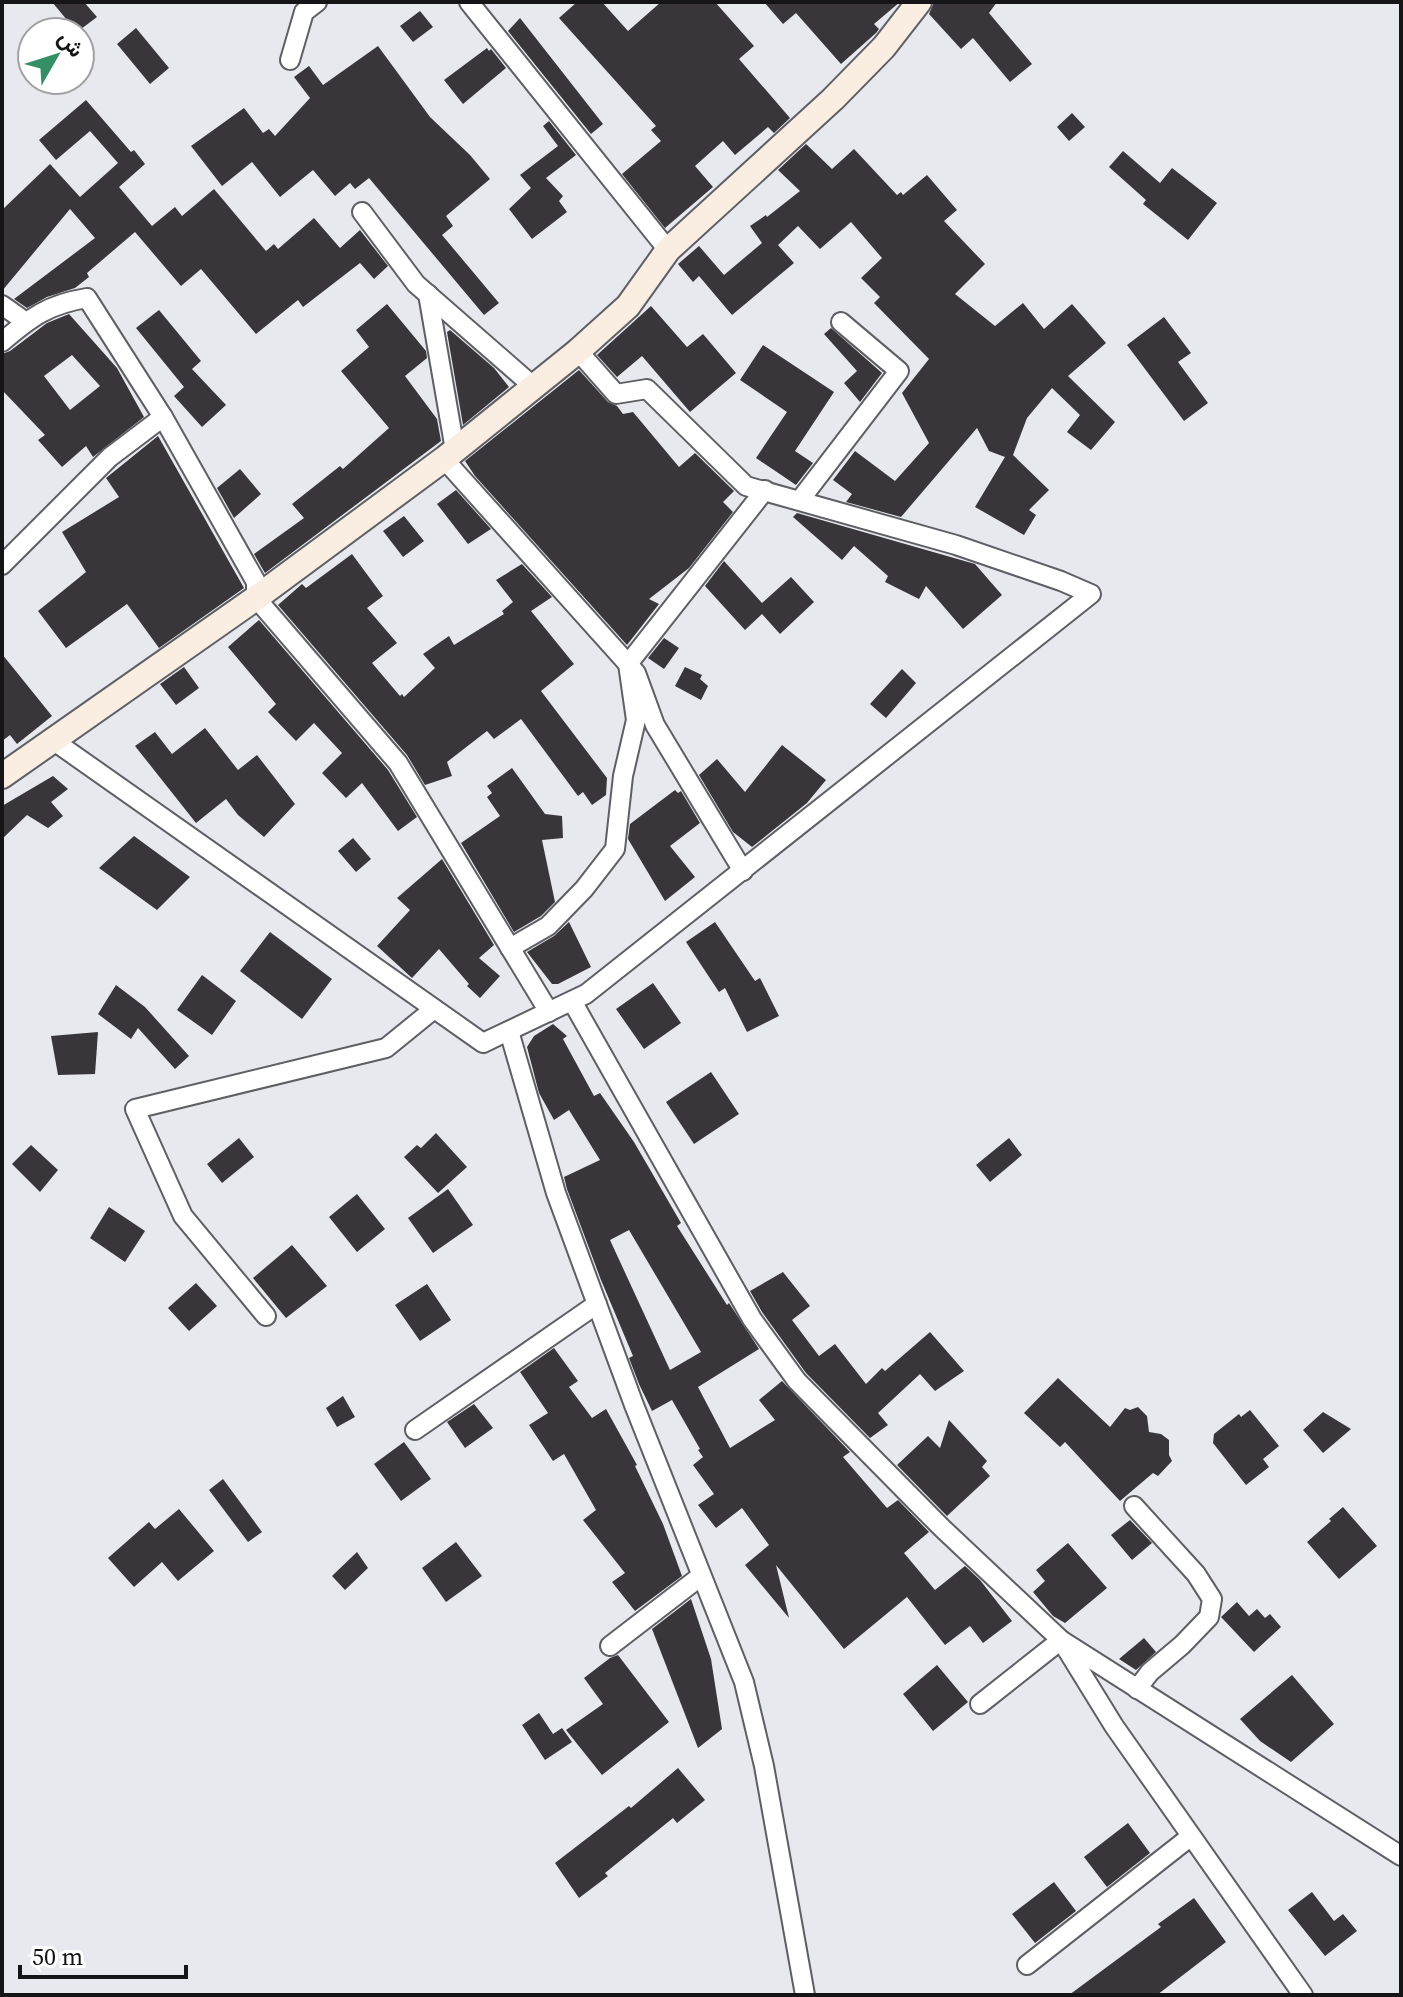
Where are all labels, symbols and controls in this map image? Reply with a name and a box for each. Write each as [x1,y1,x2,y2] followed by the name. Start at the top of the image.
[16,16,96,96] north arrow
[52,24,92,63] text: ش
[20,1929,186,1979] scale bar
[32,1940,83,1973] text: 50 m

